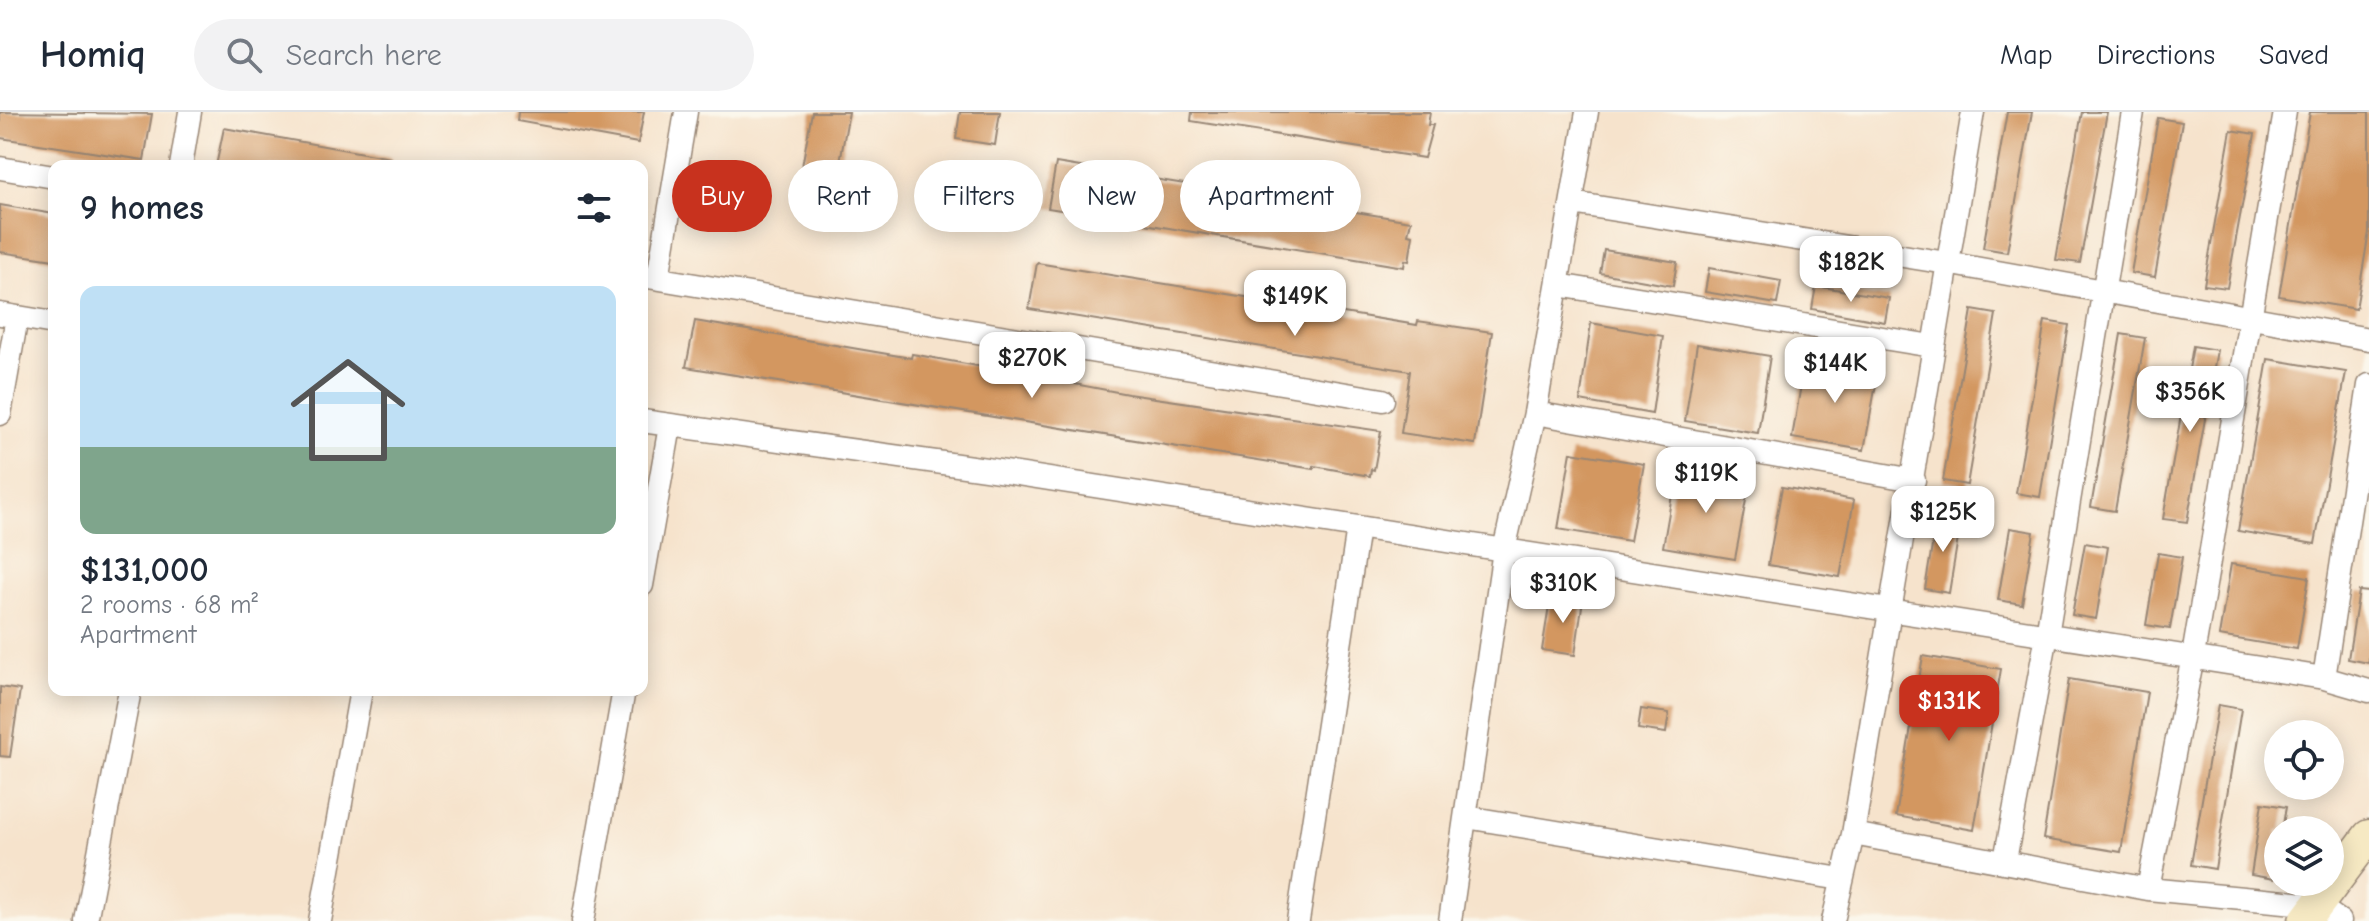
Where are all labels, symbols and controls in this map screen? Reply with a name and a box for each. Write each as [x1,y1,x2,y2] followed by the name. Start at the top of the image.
[194,19,754,91] search box
[40,33,146,77] text: Homiq
[222,33,266,77] icon: search
[286,38,442,73] text: Search here
[2000,39,2053,71] text: Map
[2097,39,2215,71] text: Directions
[2259,39,2329,71] text: Saved
[672,160,772,232] chip: Buy
[788,160,898,232] chip: Rent
[914,160,1043,232] chip: Filters
[1059,160,1164,232] chip: New
[1180,160,1361,232] chip: Apartment
[572,186,616,230] icon: filters
[80,188,204,228] text: 9 homes
[1795,236,1907,304] pin: $182K
[1818,247,1884,277] text: $182K
[1239,270,1351,338] pin: $149K
[1262,281,1328,311] text: $149K
[976,332,1088,400] pin: $270K
[1779,337,1891,405] pin: $144K
[276,338,420,482] icon: home
[997,343,1067,373] text: $270K
[1803,348,1867,378] text: $144K
[2134,366,2246,434] pin: $356K
[2155,377,2225,407] text: $356K
[1650,447,1762,515] pin: $119K
[1674,458,1738,488] text: $119K
[1887,486,1999,554] pin: $125K
[1909,497,1977,527] text: $125K
[80,550,209,590] text: $131,000
[1507,557,1619,625] pin: $310K
[1529,568,1597,598] text: $310K
[80,590,258,620] text: 2 rooms · 68 m²
[80,620,196,650] text: Apartment
[1893,675,2005,743] pin: $131K
[1917,686,1981,716] text: $131K
[2264,720,2344,896] map controls
[2264,720,2344,800] button: locate
[2264,816,2344,896] button: layers

